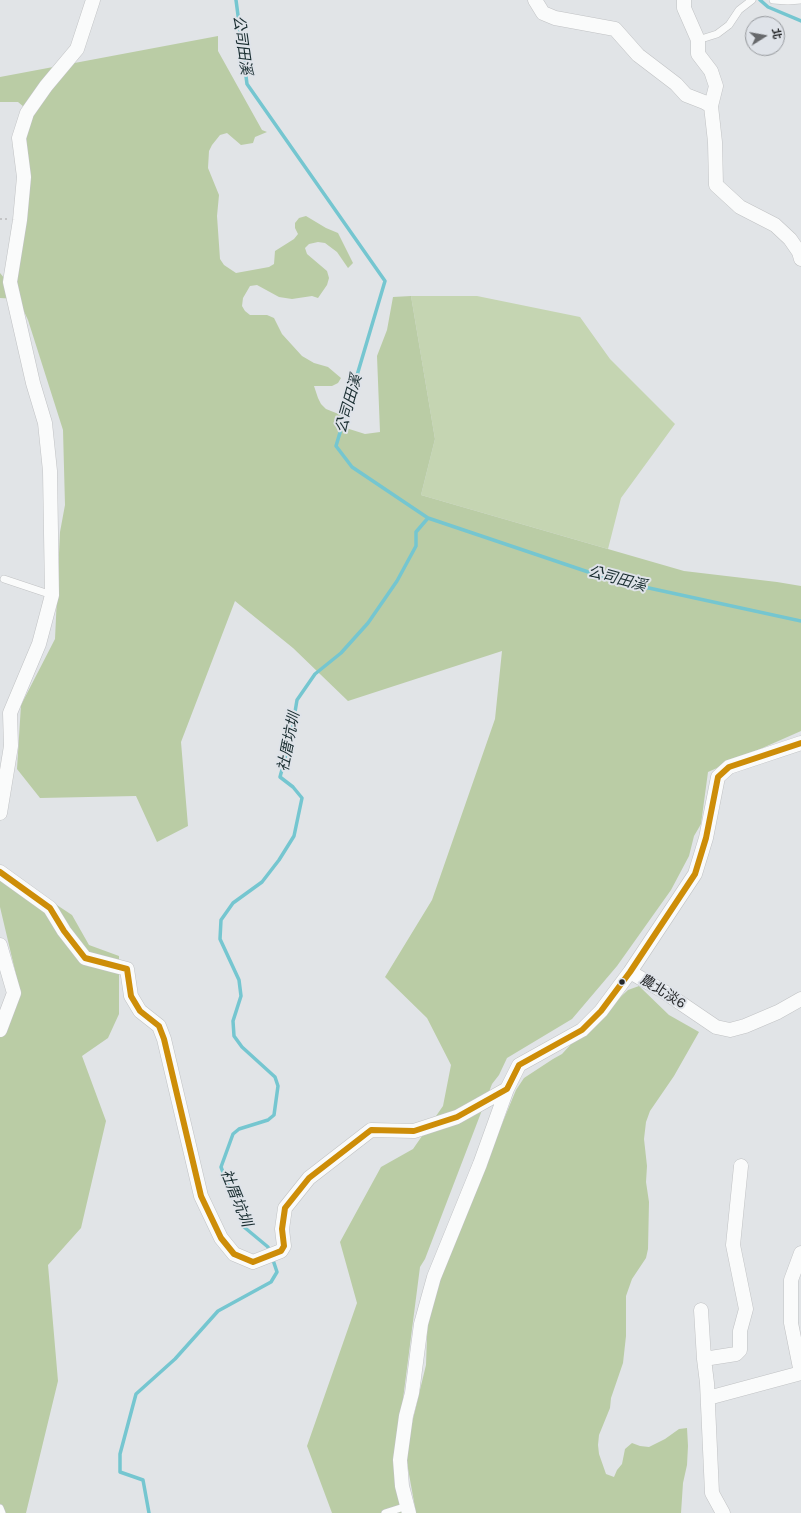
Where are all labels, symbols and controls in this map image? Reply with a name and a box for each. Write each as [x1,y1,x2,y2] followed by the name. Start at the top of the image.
[229,14,255,76] water label: 公司田溪
[745,16,785,56] north arrow
[769,27,784,40] text: 北
[332,373,366,435] water label: 公司田溪
[586,563,648,595] water label: 公司田溪
[274,711,304,773] water label: 社厝坑圳
[637,971,689,1013] street label: 農北淡6
[617,977,627,987] unlabelled marker
[216,1167,256,1229] water label: 社厝坑圳

